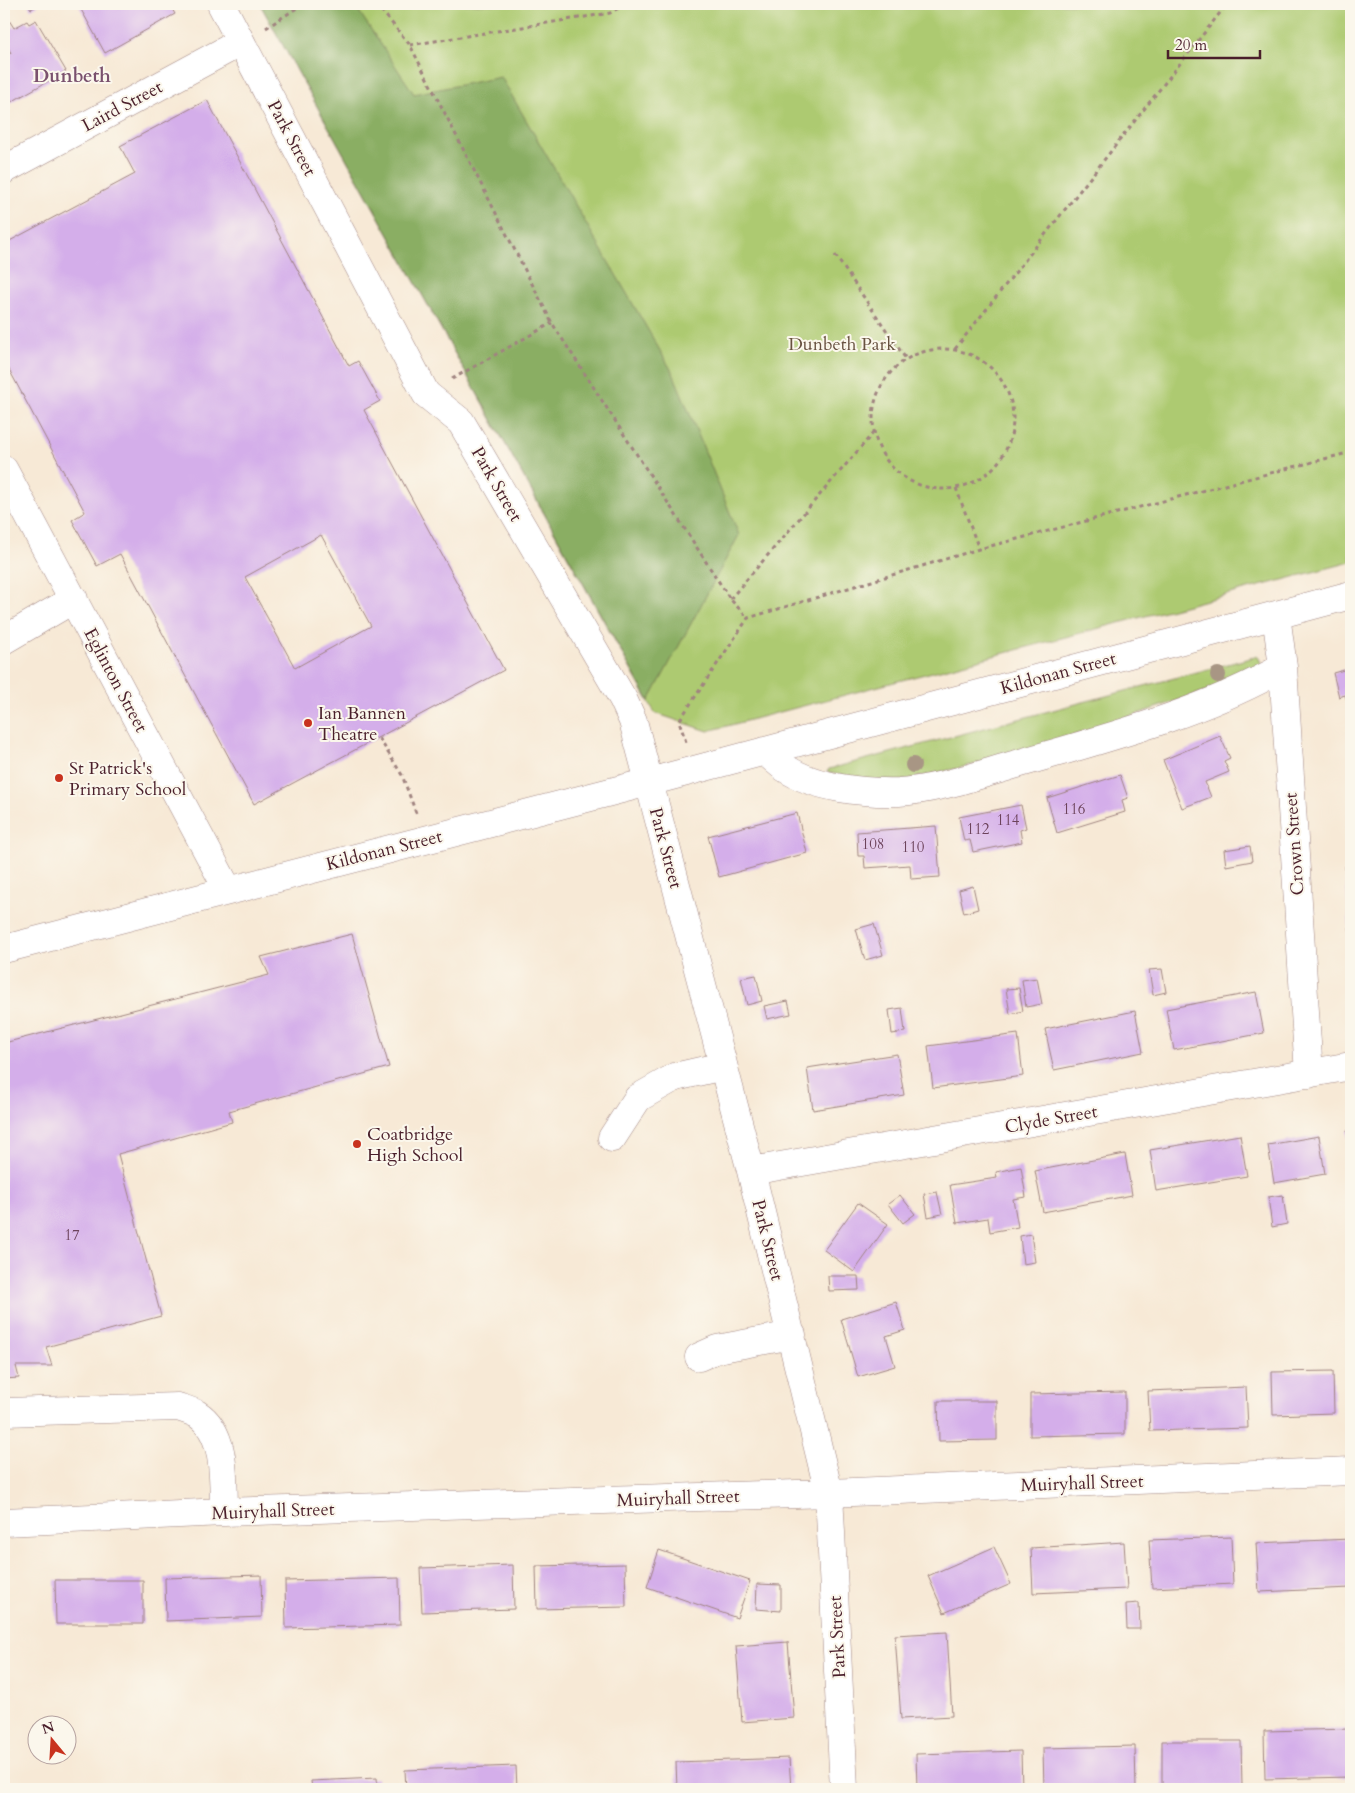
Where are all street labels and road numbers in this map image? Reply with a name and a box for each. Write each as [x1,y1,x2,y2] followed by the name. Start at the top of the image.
[78,75,167,138] street label: Laird Street
[261,96,322,181] street label: Park Street
[465,442,528,527] street label: Park Street
[78,624,154,737] street label: Eglinton Street
[998,646,1119,701] street label: Kildonan Street
[1278,791,1311,896] street label: Crown Street
[643,805,688,892] street label: Park Street
[323,824,445,877] street label: Kildonan Street
[1003,1099,1100,1140] street label: Clyde Street
[745,1197,790,1284] street label: Park Street
[1020,1469,1144,1498] street label: Muiryhall Street
[616,1484,740,1513] street label: Muiryhall Street
[211,1497,335,1526] street label: Muiryhall Street
[823,1595,852,1679] street label: Park Street

